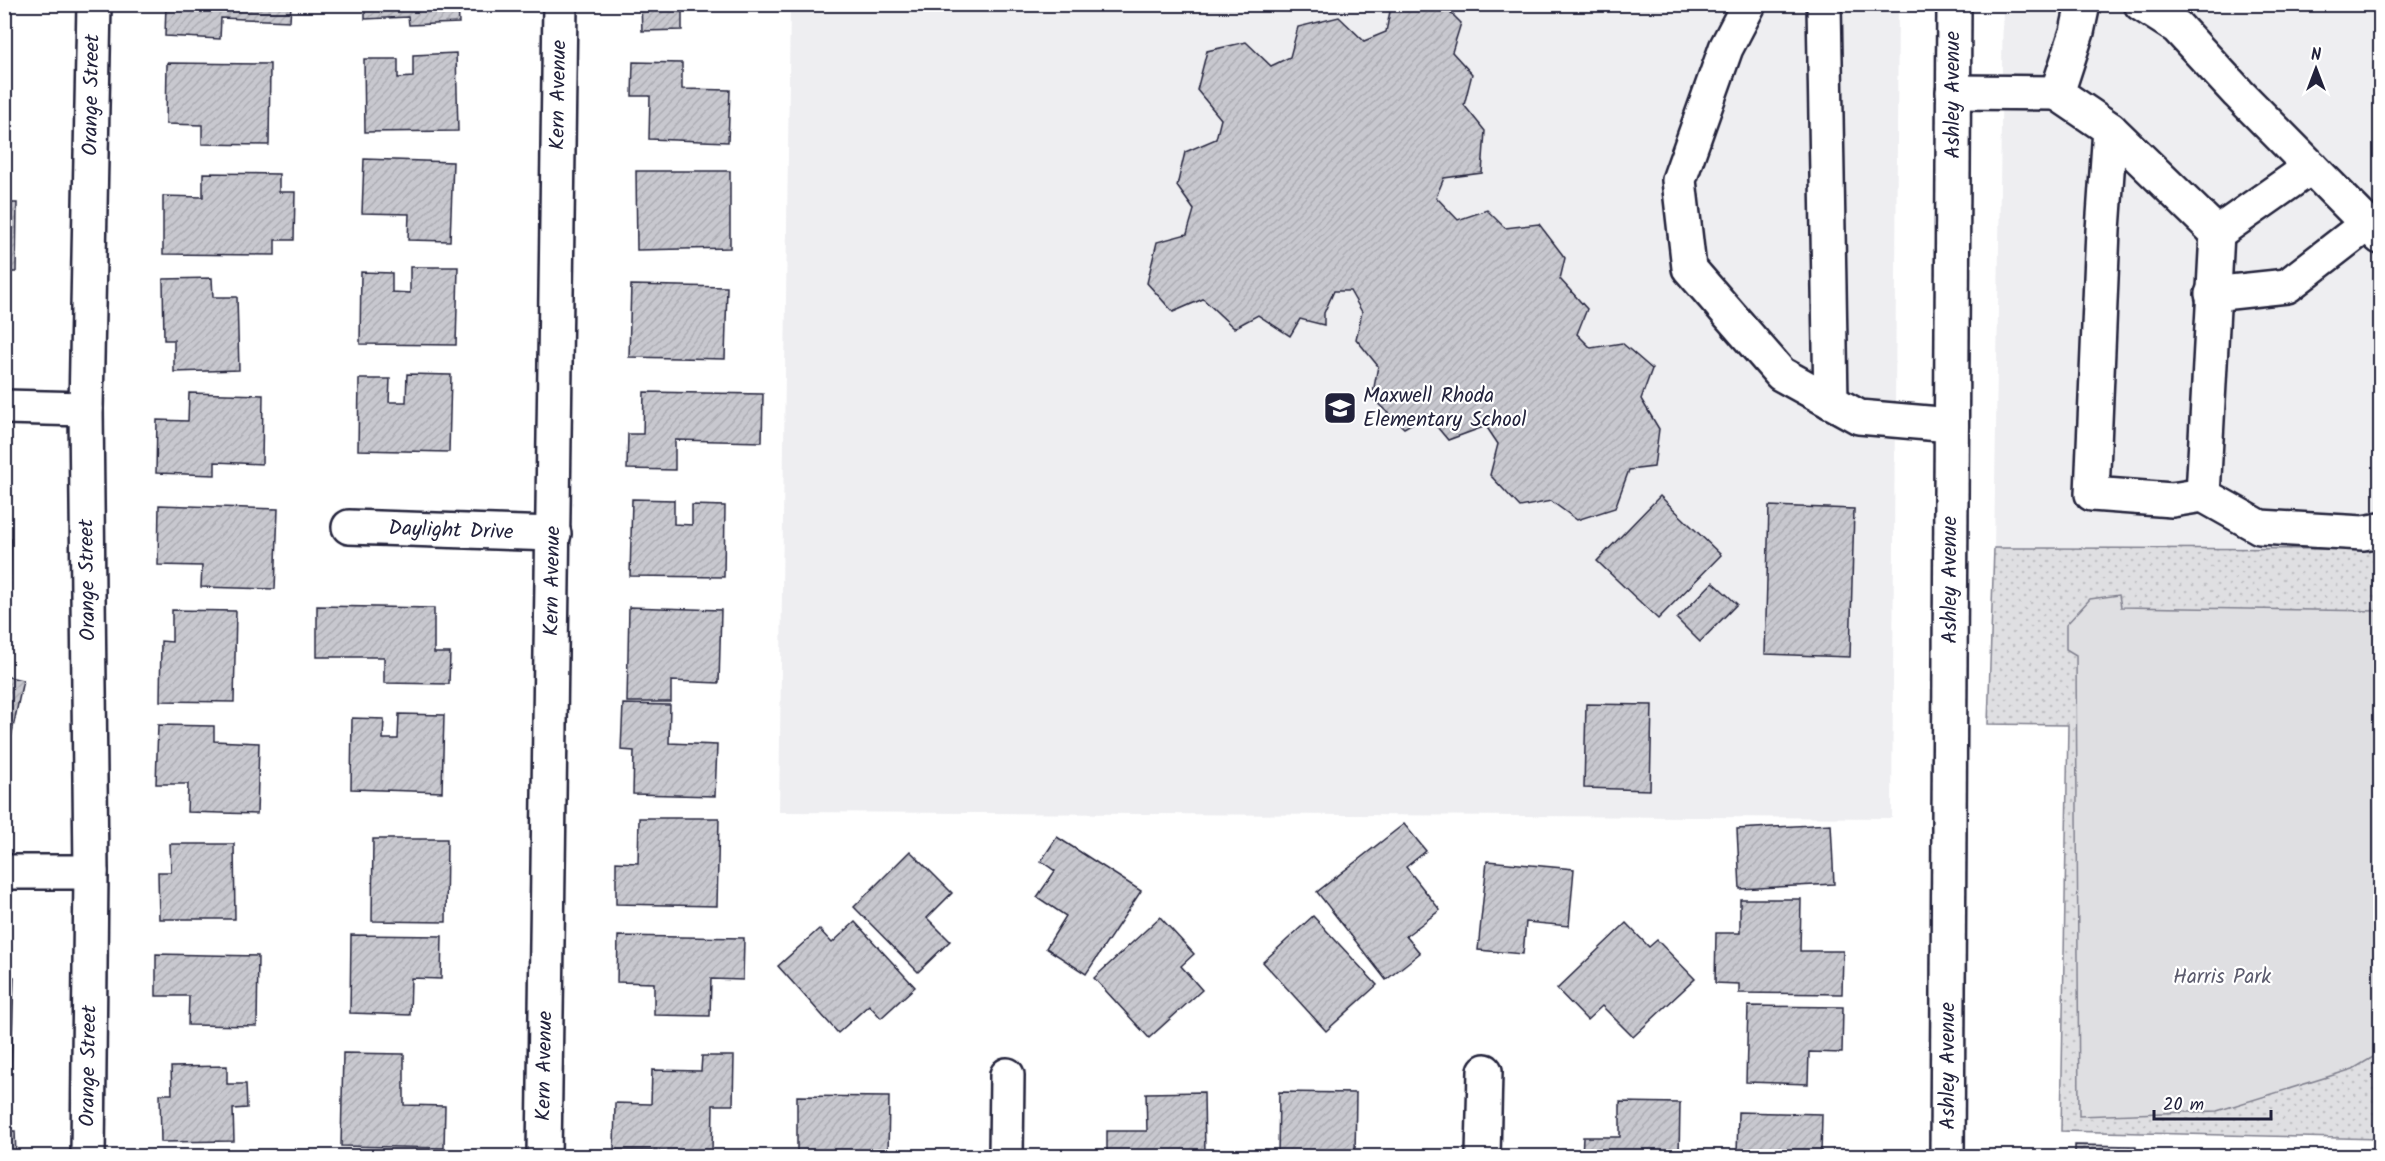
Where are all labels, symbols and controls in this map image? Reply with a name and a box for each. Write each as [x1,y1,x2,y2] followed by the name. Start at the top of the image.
[1937,31,1970,159] street label: Ashley Avenue
[74,33,110,156] street label: Orange Street
[542,39,576,150] street label: Kern Avenue
[2286,39,2346,99] north arrow
[2311,43,2321,68] text: N
[1363,380,1526,437] place label: Maxwell Rhoda Elementary School
[1322,390,1358,426] school or university icon: Maxwell Rhoda Elementary School
[388,512,515,550] street label: Daylight Drive
[1934,516,1967,644] street label: Ashley Avenue
[70,518,106,641] street label: Orange Street
[536,525,570,636] street label: Kern Avenue
[2173,961,2271,994] park label: Harris Park
[1932,1002,1965,1130] street label: Ashley Avenue
[71,1004,107,1127] street label: Orange Street
[528,1010,562,1121] street label: Kern Avenue
[2154,1083,2271,1121] scale bar
[2163,1091,2204,1120] text: 20 m

